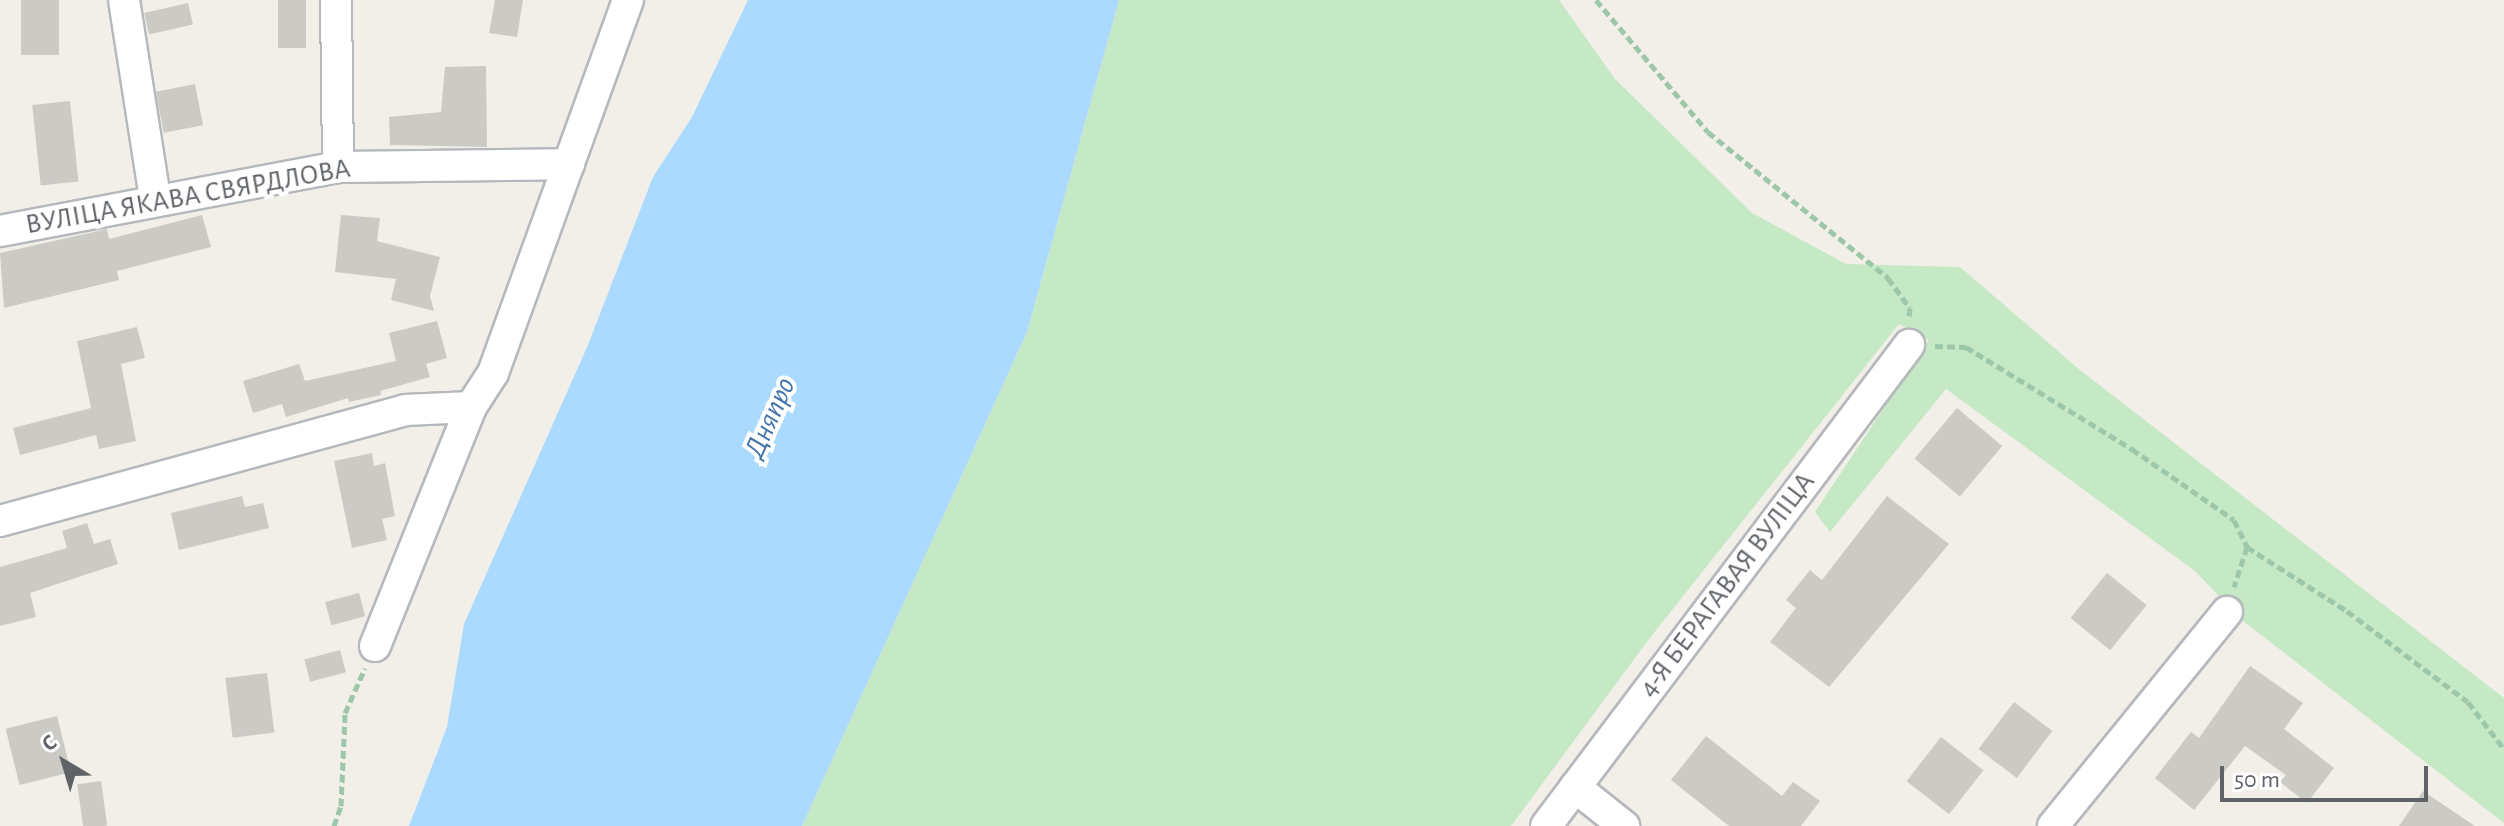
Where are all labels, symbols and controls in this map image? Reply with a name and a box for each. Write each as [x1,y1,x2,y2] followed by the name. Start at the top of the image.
[23,152,353,242] street label: ВУЛІЦА ЯКАВА СВЯРДЛОВА
[736,372,804,464] water label: Дняпро
[1632,466,1822,704] street label: 4-Я БЕРАГАВАЯ ВУЛІЦА
[24,722,104,802] north arrow
[38,731,61,756] text: С
[2224,750,2432,800] scale bar
[2234,768,2280,792] text: 50 m

